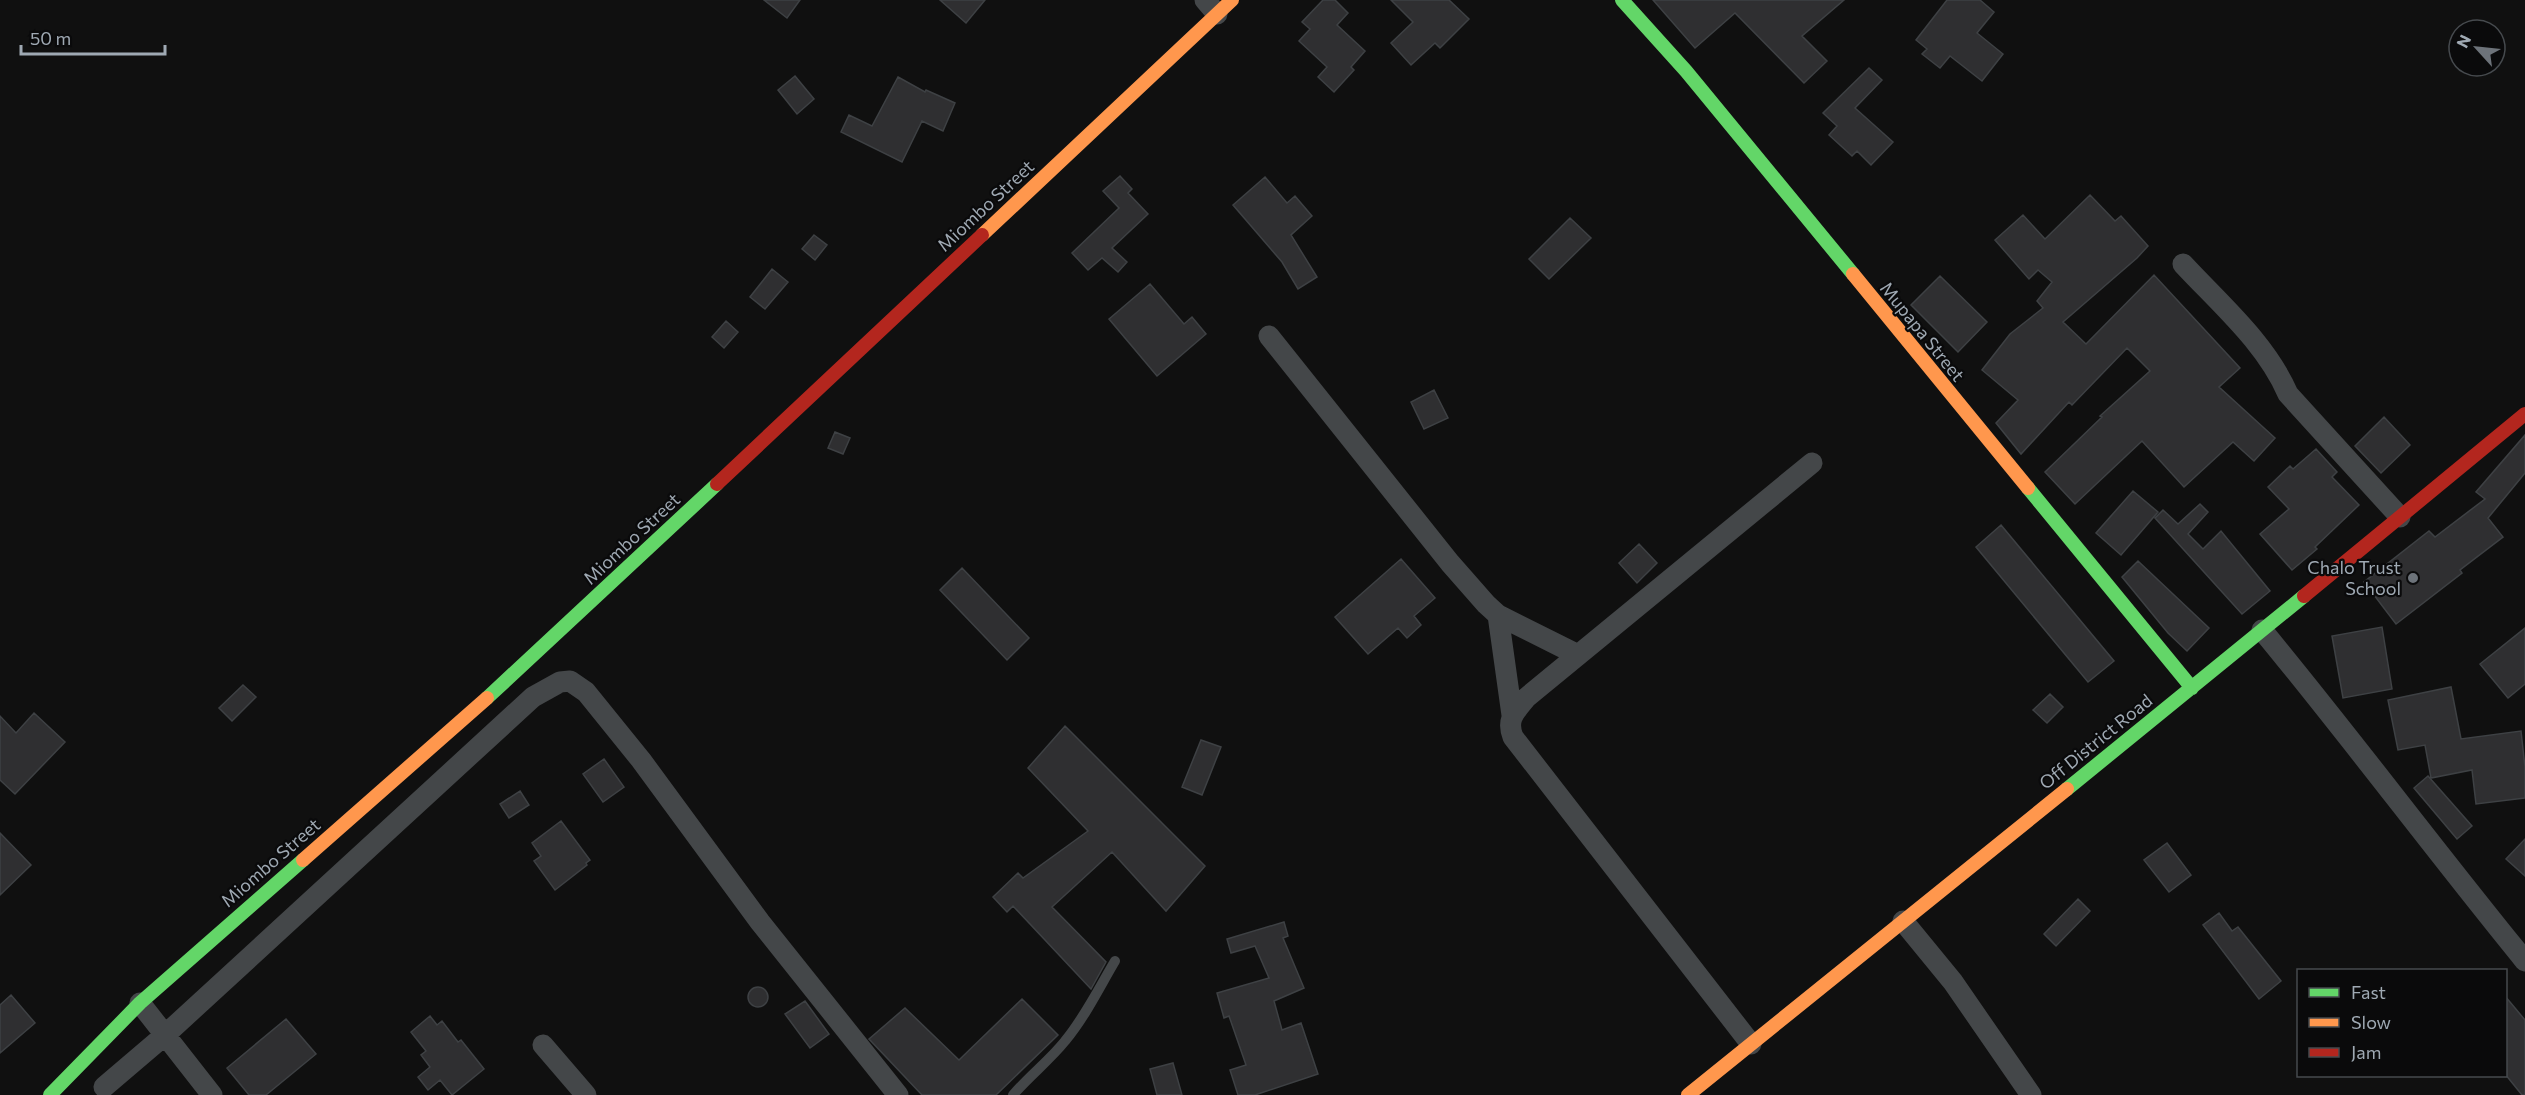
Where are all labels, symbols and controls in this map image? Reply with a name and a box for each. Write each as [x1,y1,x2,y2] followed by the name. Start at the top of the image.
[21,18,165,56] scale bar
[2447,18,2507,78] north arrow
[30,27,71,49] text: 50 m
[2452,31,2474,51] text: N
[932,155,1038,256] street label: Miombo Street
[1876,277,1970,386] street label: Mupapa Street
[578,488,684,589] street label: Miombo Street
[2307,556,2401,599] place label: Chalo Trust School
[2406,571,2420,585] marker: Chalo Trust School
[2034,689,2156,793] street label: Off District Road
[216,813,324,911] street label: Miombo Street
[2297,969,2507,1077] legend
[2351,981,2386,1003] text: Fast
[2351,1011,2391,1033] text: Slow
[2351,1041,2381,1063] text: Jam

